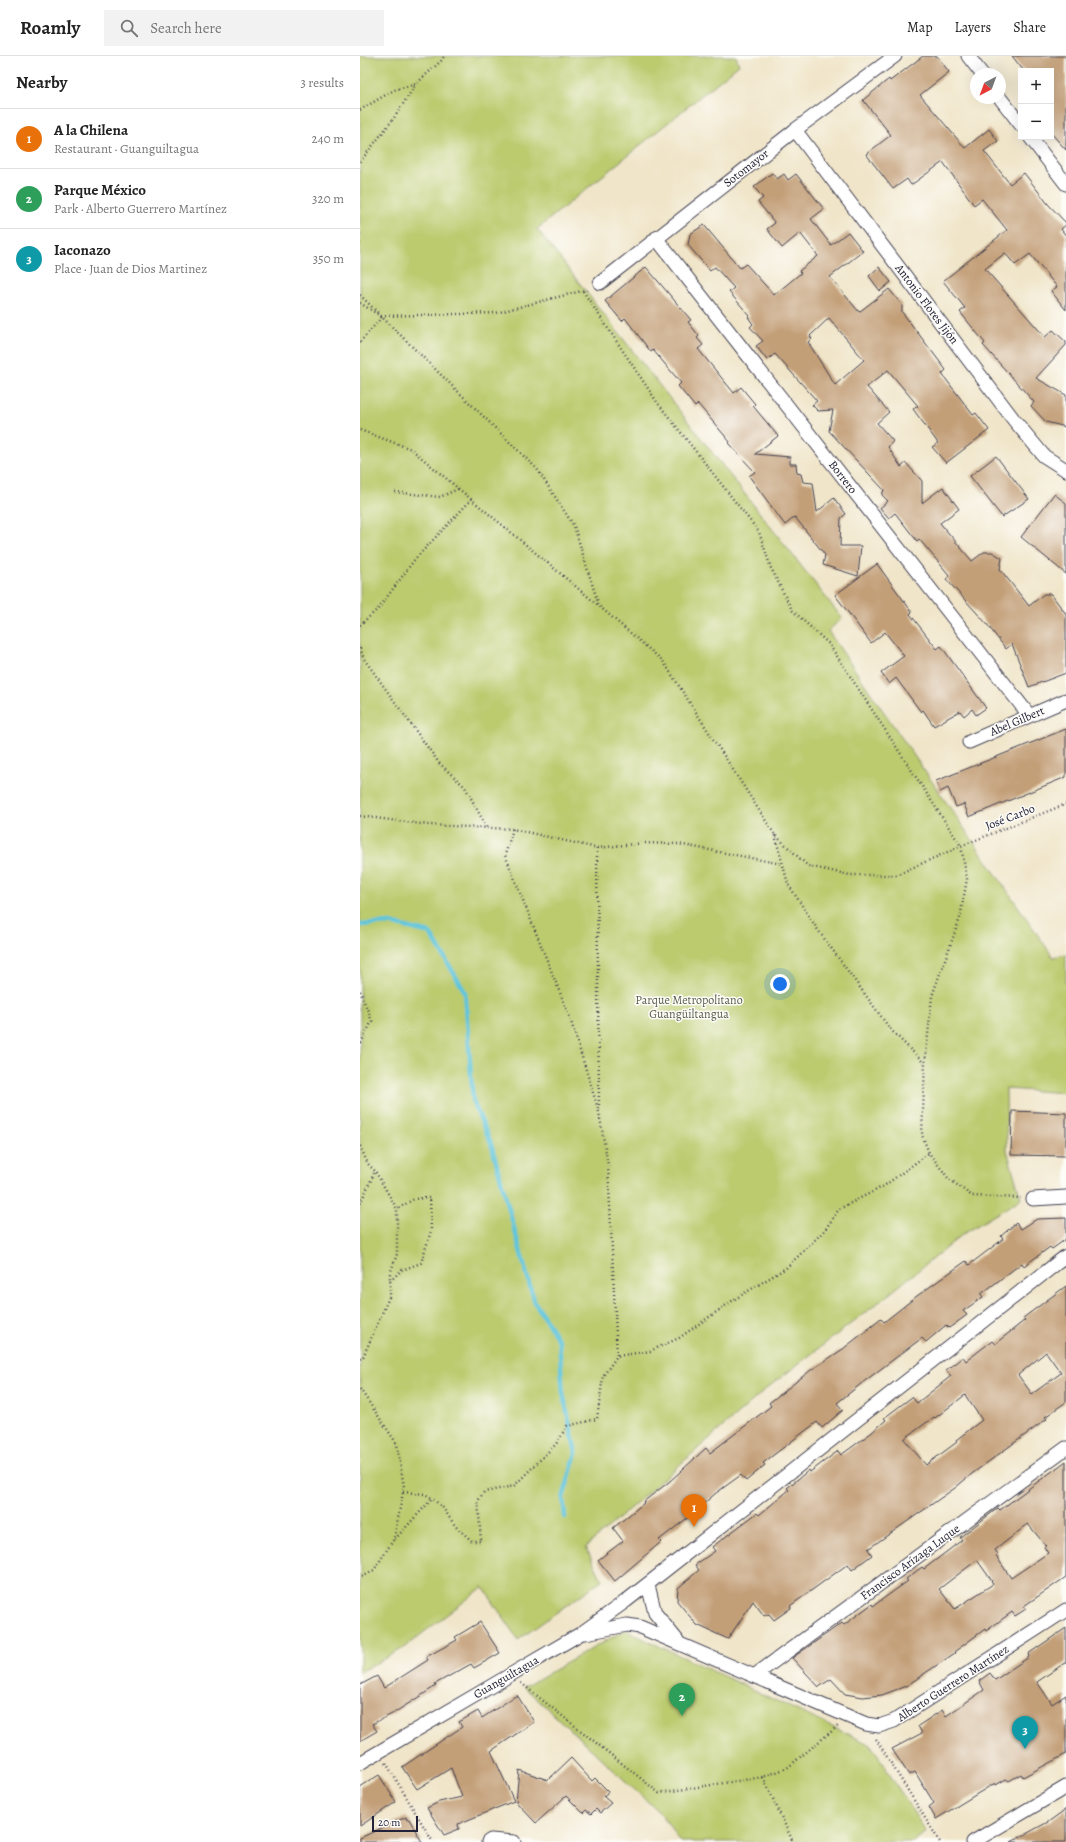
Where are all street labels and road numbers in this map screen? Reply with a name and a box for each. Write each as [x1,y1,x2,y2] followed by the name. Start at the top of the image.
[720,145,772,191] street label: Sotomayor
[891,260,963,348] street label: Antonio Flores Jijón
[825,457,861,497] street label: Borrero
[986,702,1047,740] street label: Abel Gilbert
[983,800,1037,834] street label: José Carbo
[857,1520,963,1604] street label: Francisco Arízaga Luque
[893,1641,1012,1726] street label: Alberto Guerrero Martínez
[470,1652,542,1702] street label: Guanguiltagua

